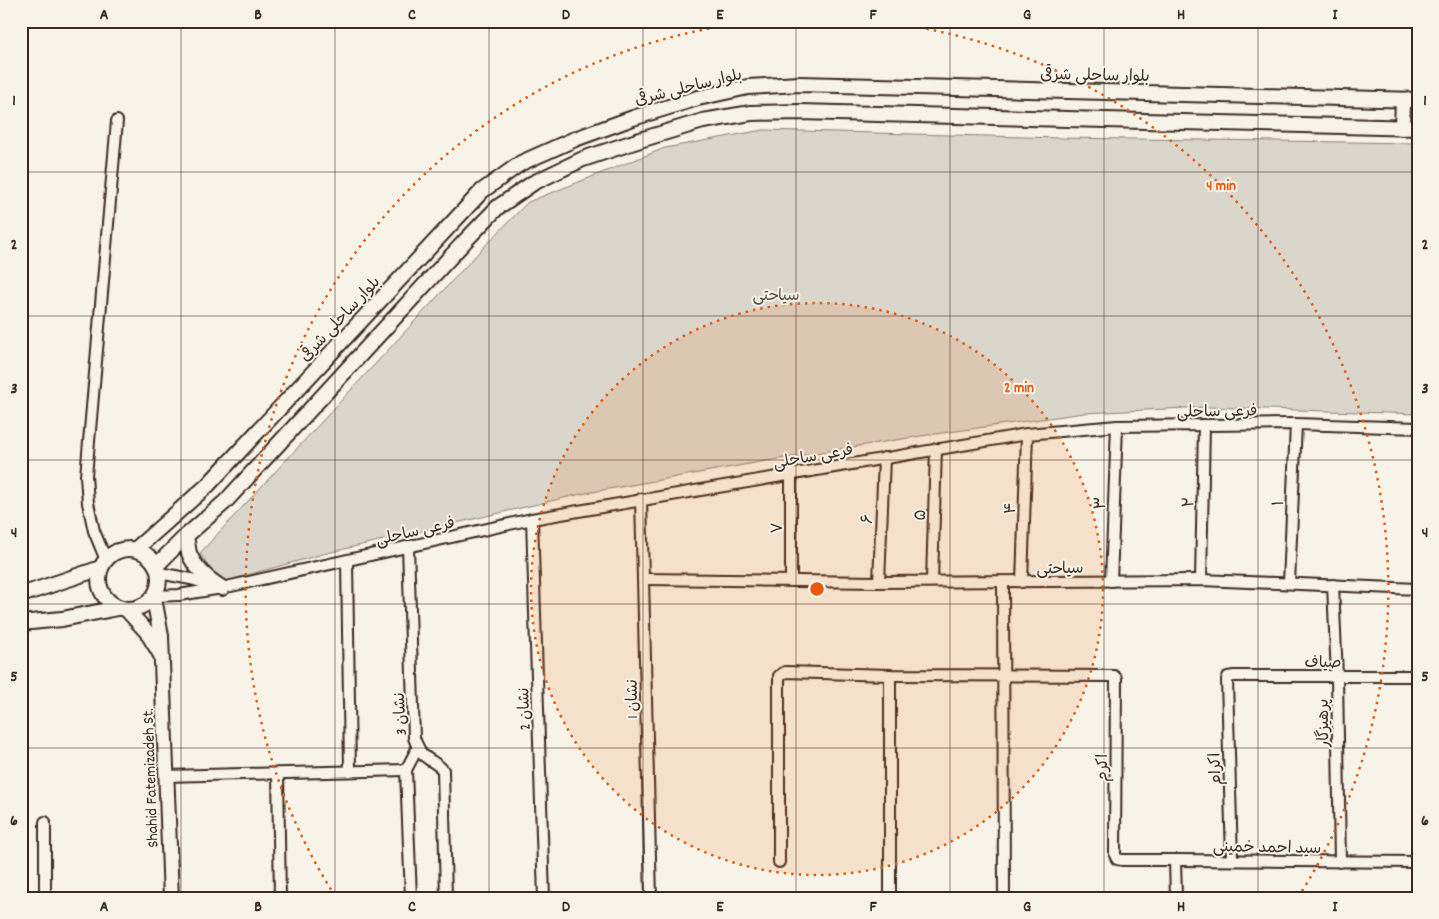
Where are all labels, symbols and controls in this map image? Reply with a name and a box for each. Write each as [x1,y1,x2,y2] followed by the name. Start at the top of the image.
[100,4,109,27] text: A
[254,4,262,27] text: B
[408,4,416,27] text: C
[562,4,571,27] text: D
[716,4,724,27] text: E
[869,4,877,27] text: F
[1023,4,1031,27] text: G
[1177,4,1185,27] text: H
[1333,4,1339,27] text: I
[632,63,745,113] street label: بلوار ساحلی شرقی
[1040,63,1150,89] street label: بلوار ساحلی شرقی
[12,90,16,113] text: 1
[1423,90,1427,113] text: 1
[1206,176,1236,198] text: 4 min
[11,234,18,257] text: 2
[1422,234,1429,257] text: 2
[294,271,387,368] street label: بلوار ساحلی شرقی
[752,285,800,308] park label: سیاحتی
[10,378,18,401] text: 3
[1004,378,1034,400] text: 2 min
[1421,378,1429,401] text: 3
[1177,400,1258,425] street label: فرعی ساحلی
[772,439,855,476] street label: فرعی ساحلی
[1090,496,1113,510] street label: ۳
[1178,496,1201,508] street label: ۲
[1268,500,1291,507] street label: ۱
[1000,502,1023,514] street label: ۴
[910,509,933,521] street label: ۵
[374,512,457,553] street label: فرعی ساحلی
[857,514,880,524] street label: ۶
[11,522,17,545] text: 4
[767,522,790,534] street label: ۷
[1422,522,1428,545] text: 4
[1036,558,1084,581] street label: سیاحتی
[808,580,826,598] centre of rings
[1305,652,1341,675] street label: صیاف
[10,666,18,689] text: 5
[1421,666,1429,689] text: 5
[622,679,645,719] street label: نشان 1
[513,687,538,731] street label: نشان 2
[389,692,414,736] street label: نشان 3
[1313,698,1336,749] street label: پرهیزگار
[138,708,165,848] street label: Shahid Fatemizadeh St.
[1204,752,1229,785] street label: اکرام
[1092,754,1115,782] street label: اکرم
[10,810,18,833] text: 6
[1421,810,1429,833] text: 6
[1213,836,1321,861] street label: سید احمد خمینی
[100,896,109,919] text: A
[254,896,262,919] text: B
[408,896,416,919] text: C
[562,896,571,919] text: D
[716,896,724,919] text: E
[869,896,877,919] text: F
[1023,896,1031,919] text: G
[1177,896,1185,919] text: H
[1333,896,1339,919] text: I

